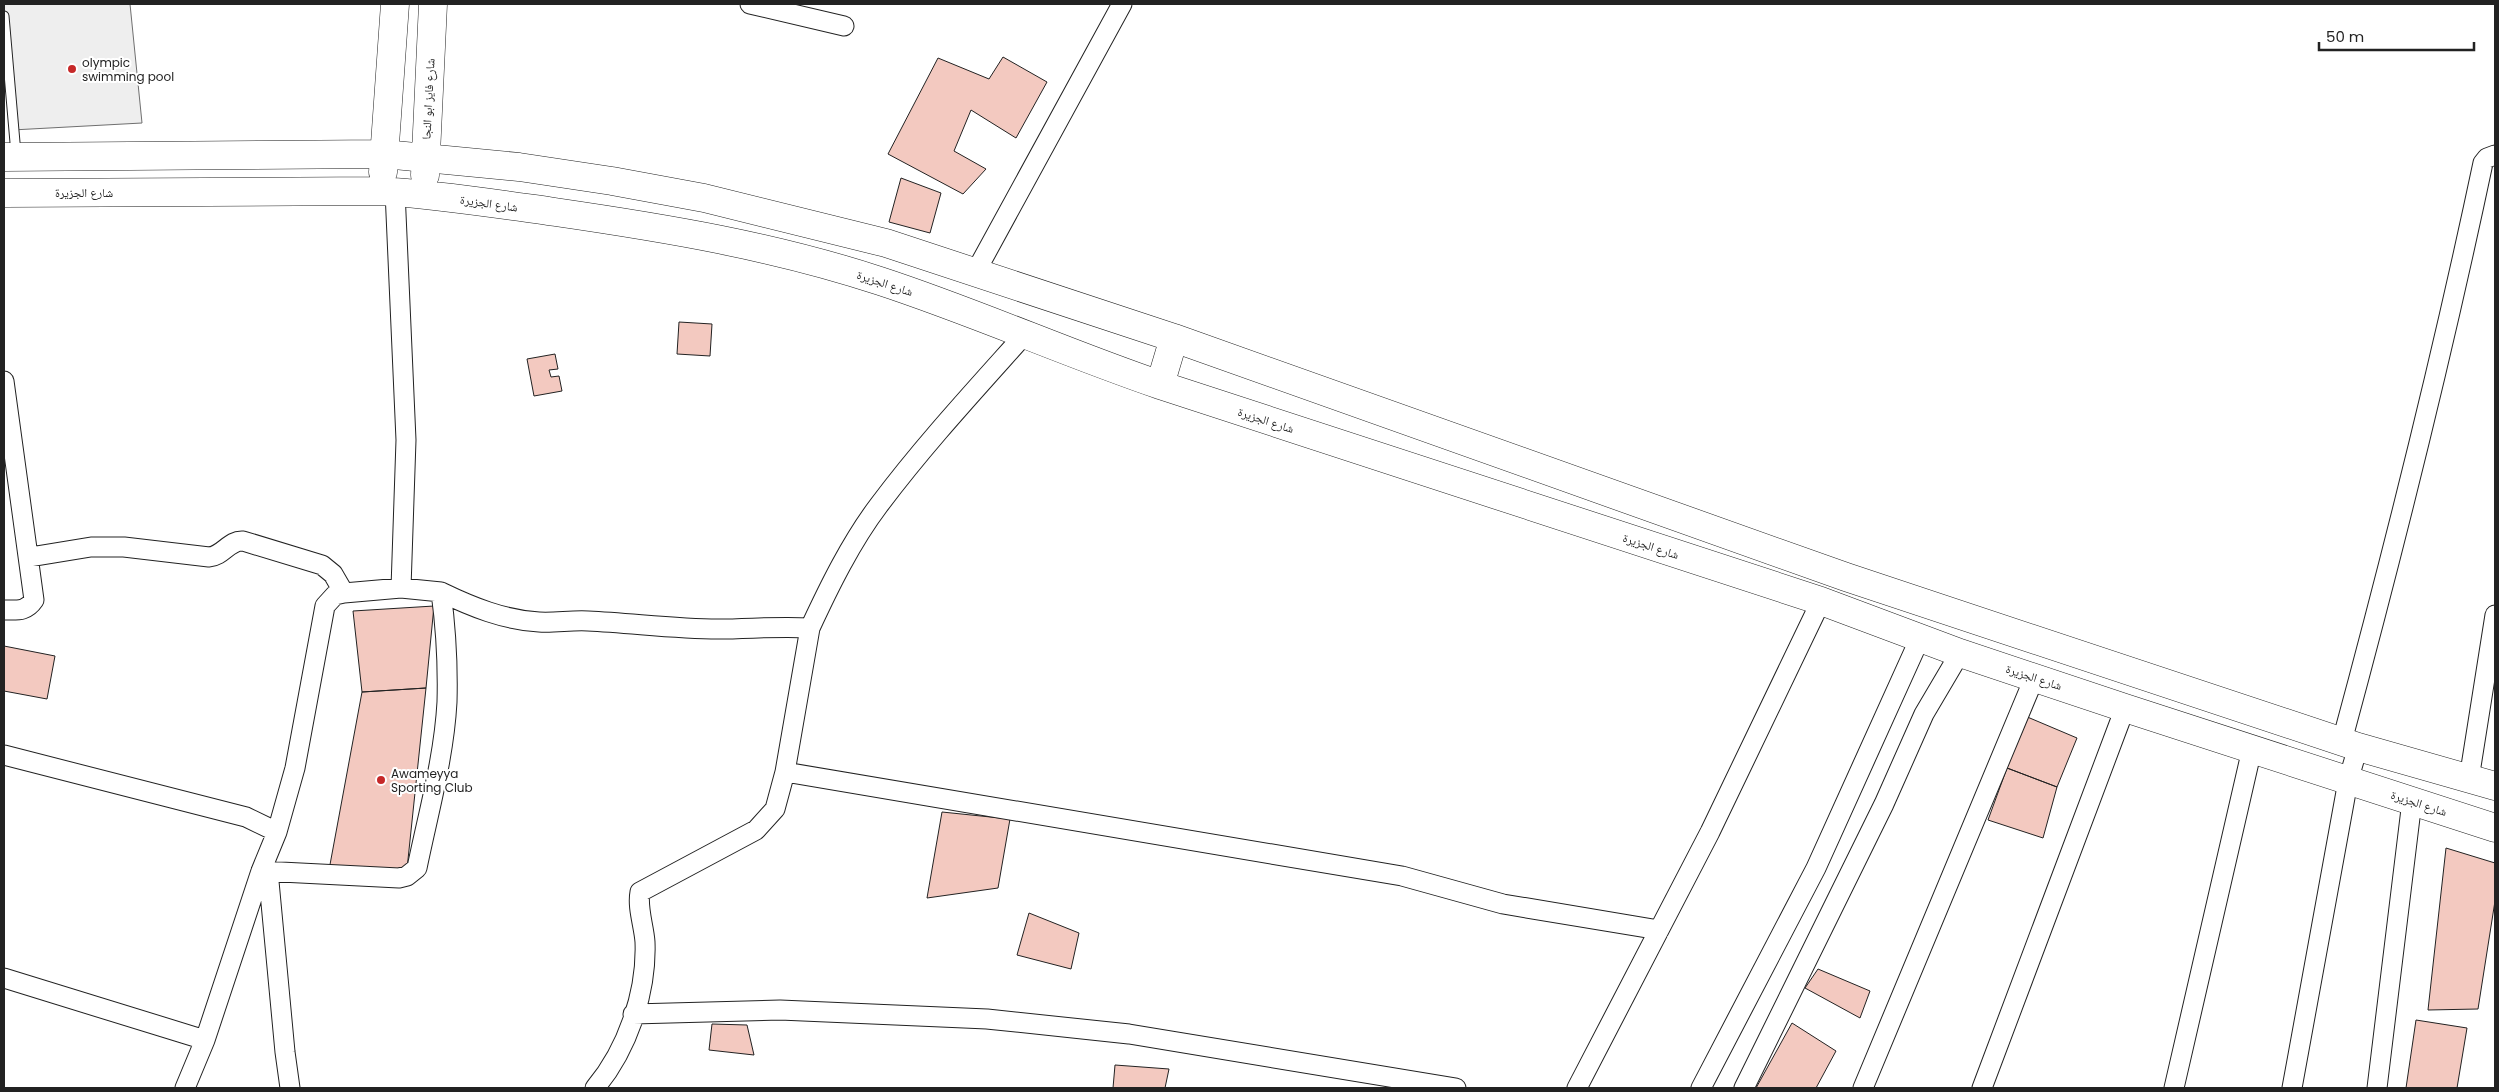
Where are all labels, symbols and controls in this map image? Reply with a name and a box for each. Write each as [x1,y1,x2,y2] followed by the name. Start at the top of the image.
[2319,20,2474,52] scale bar
[2326,26,2364,47] text: 50 m
[82,54,174,85] place label: olympic swimming pool
[417,58,439,140] street label: شارع فايز ابو النجا
[66,63,78,75] marker: olympic swimming pool
[55,184,113,201] street label: شارع الجزيرة
[459,191,519,215] street label: شارع الجزيرة
[855,266,915,300] street label: شارع الجزيرة
[1236,403,1296,437] street label: شارع الجزيرة
[1621,529,1681,563] street label: شارع الجزيرة
[2004,660,2064,694] street label: شارع الجزيرة
[391,765,473,796] place label: Awameyya Sporting Club
[375,774,387,786] marker: Awameyya Sporting Club
[2389,786,2449,820] street label: شارع الجزيرة

